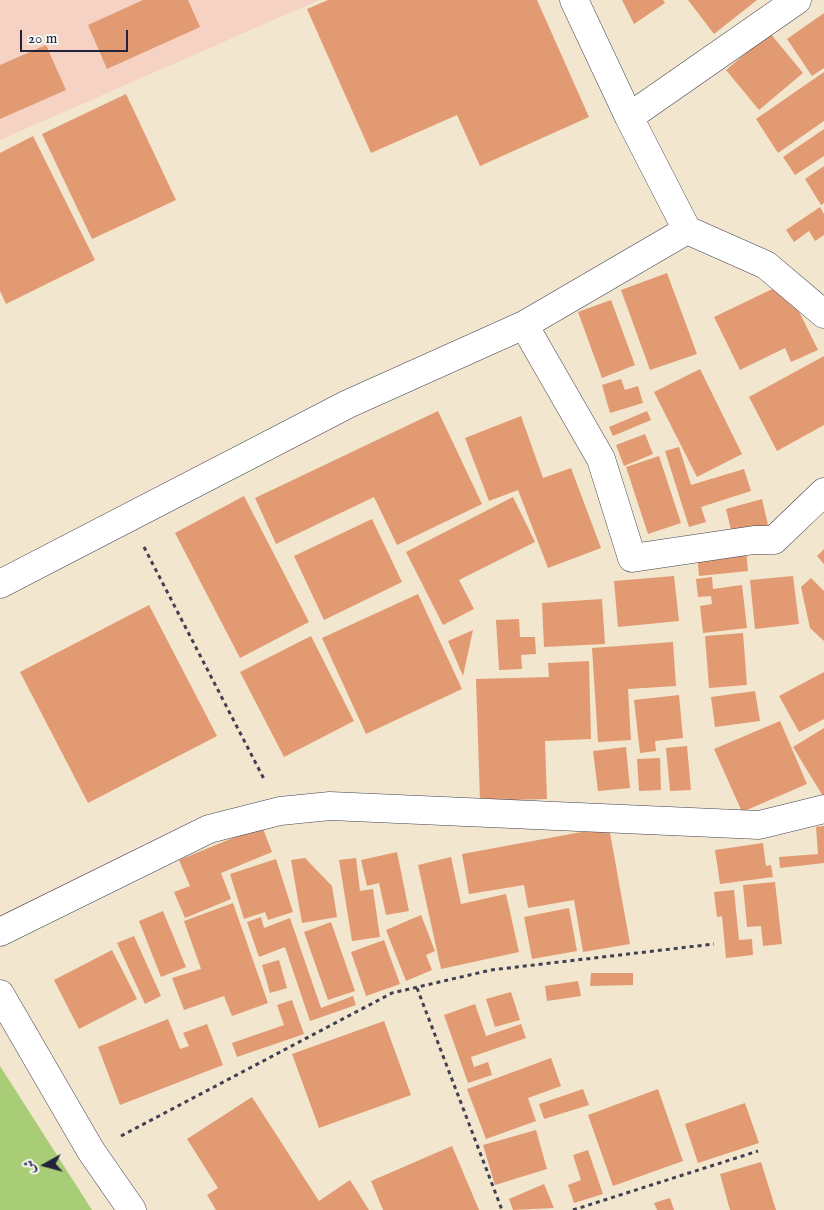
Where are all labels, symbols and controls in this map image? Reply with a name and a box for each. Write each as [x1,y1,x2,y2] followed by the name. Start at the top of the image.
[22,20,130,52] scale bar
[28,29,57,48] text: 20 m
[20,1140,70,1190] north arrow
[20,1159,40,1175] text: ش

